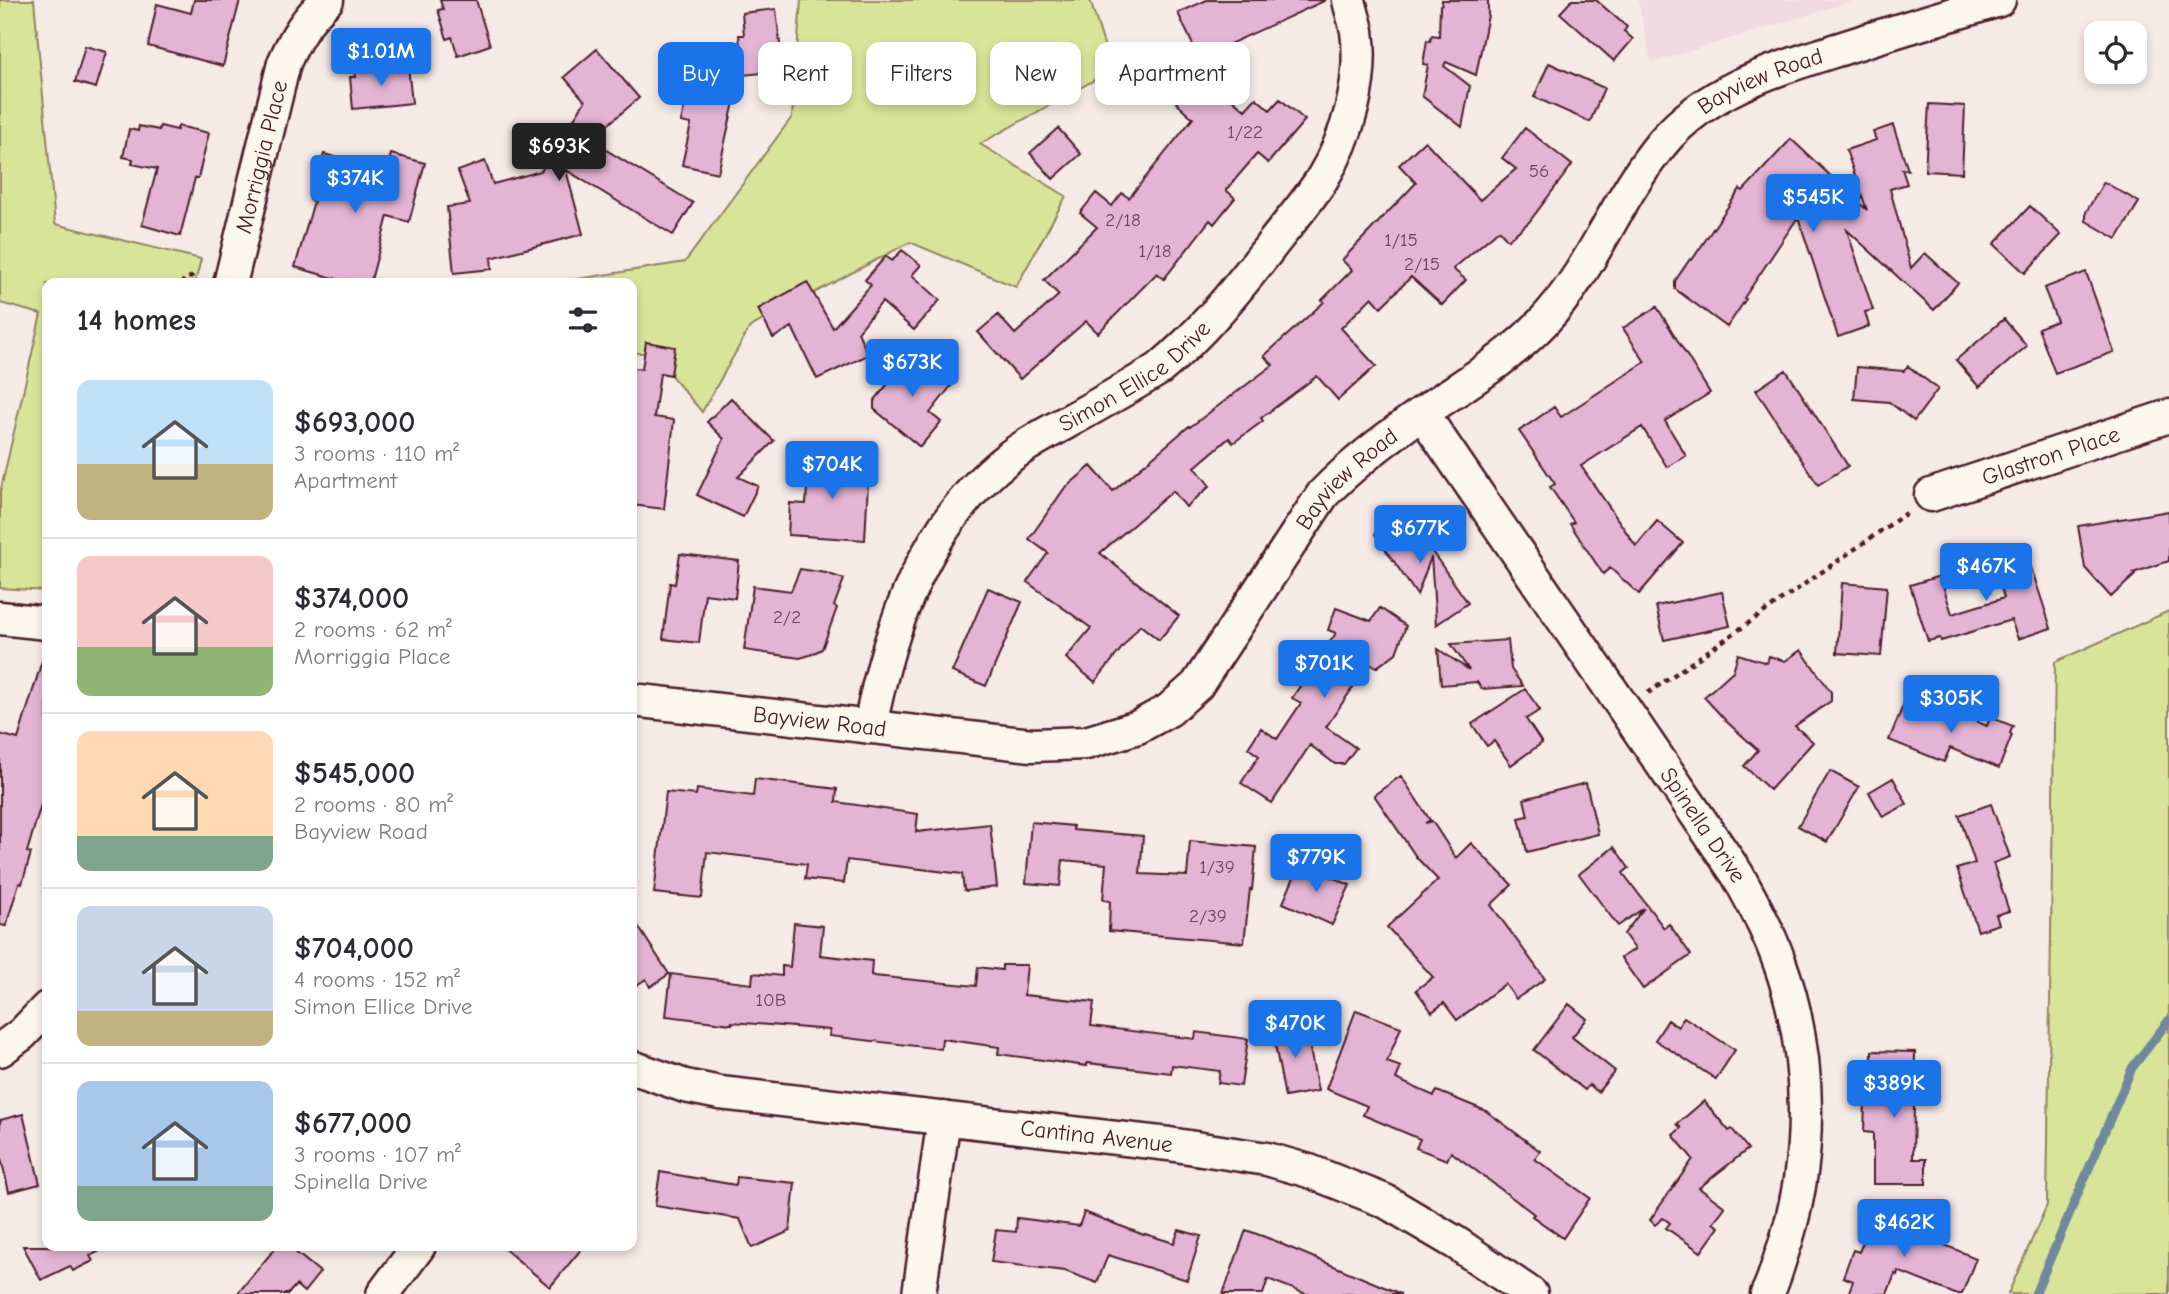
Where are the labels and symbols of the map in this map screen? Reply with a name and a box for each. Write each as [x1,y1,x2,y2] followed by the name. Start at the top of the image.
[324,28,438,88] pin: $1.01M
[1692,42,1826,120] street label: Bayview Road
[230,78,293,236] street label: Morriggia Place
[1227,121,1263,143] house number: 1/22
[510,124,608,183] pin: $693K
[306,156,404,215] pin: $374K
[1529,160,1549,182] house number: 56
[1764,174,1862,234] pin: $545K
[1105,209,1141,231] house number: 2/18
[1384,229,1418,251] house number: 1/15
[1138,240,1172,262] house number: 1/18
[1404,253,1440,275] house number: 2/15
[1054,315,1216,438] street label: Simon Ellice Drive
[863,340,961,399] pin: $673K
[1978,420,2123,491] street label: Glastron Place
[1290,422,1403,535] street label: Bayview Road
[783,442,881,501] pin: $704K
[1371,505,1469,565] pin: $677K
[1937,544,2035,603] pin: $467K
[773,606,801,628] house number: 2/2
[1275,640,1373,700] pin: $701K
[1902,676,2000,735] pin: $305K
[752,701,888,743] street label: Bayview Road
[1654,763,1752,887] street label: Spinella Drive
[1267,834,1365,894] pin: $779K
[1199,856,1235,878] house number: 1/39
[1189,905,1227,927] house number: 2/39
[756,989,786,1011] house number: 10B
[1246,1000,1344,1060] pin: $470K
[1845,1060,1943,1120] pin: $389K
[1019,1114,1174,1158] street label: Cantina Avenue
[1855,1200,1953,1259] pin: $462K

